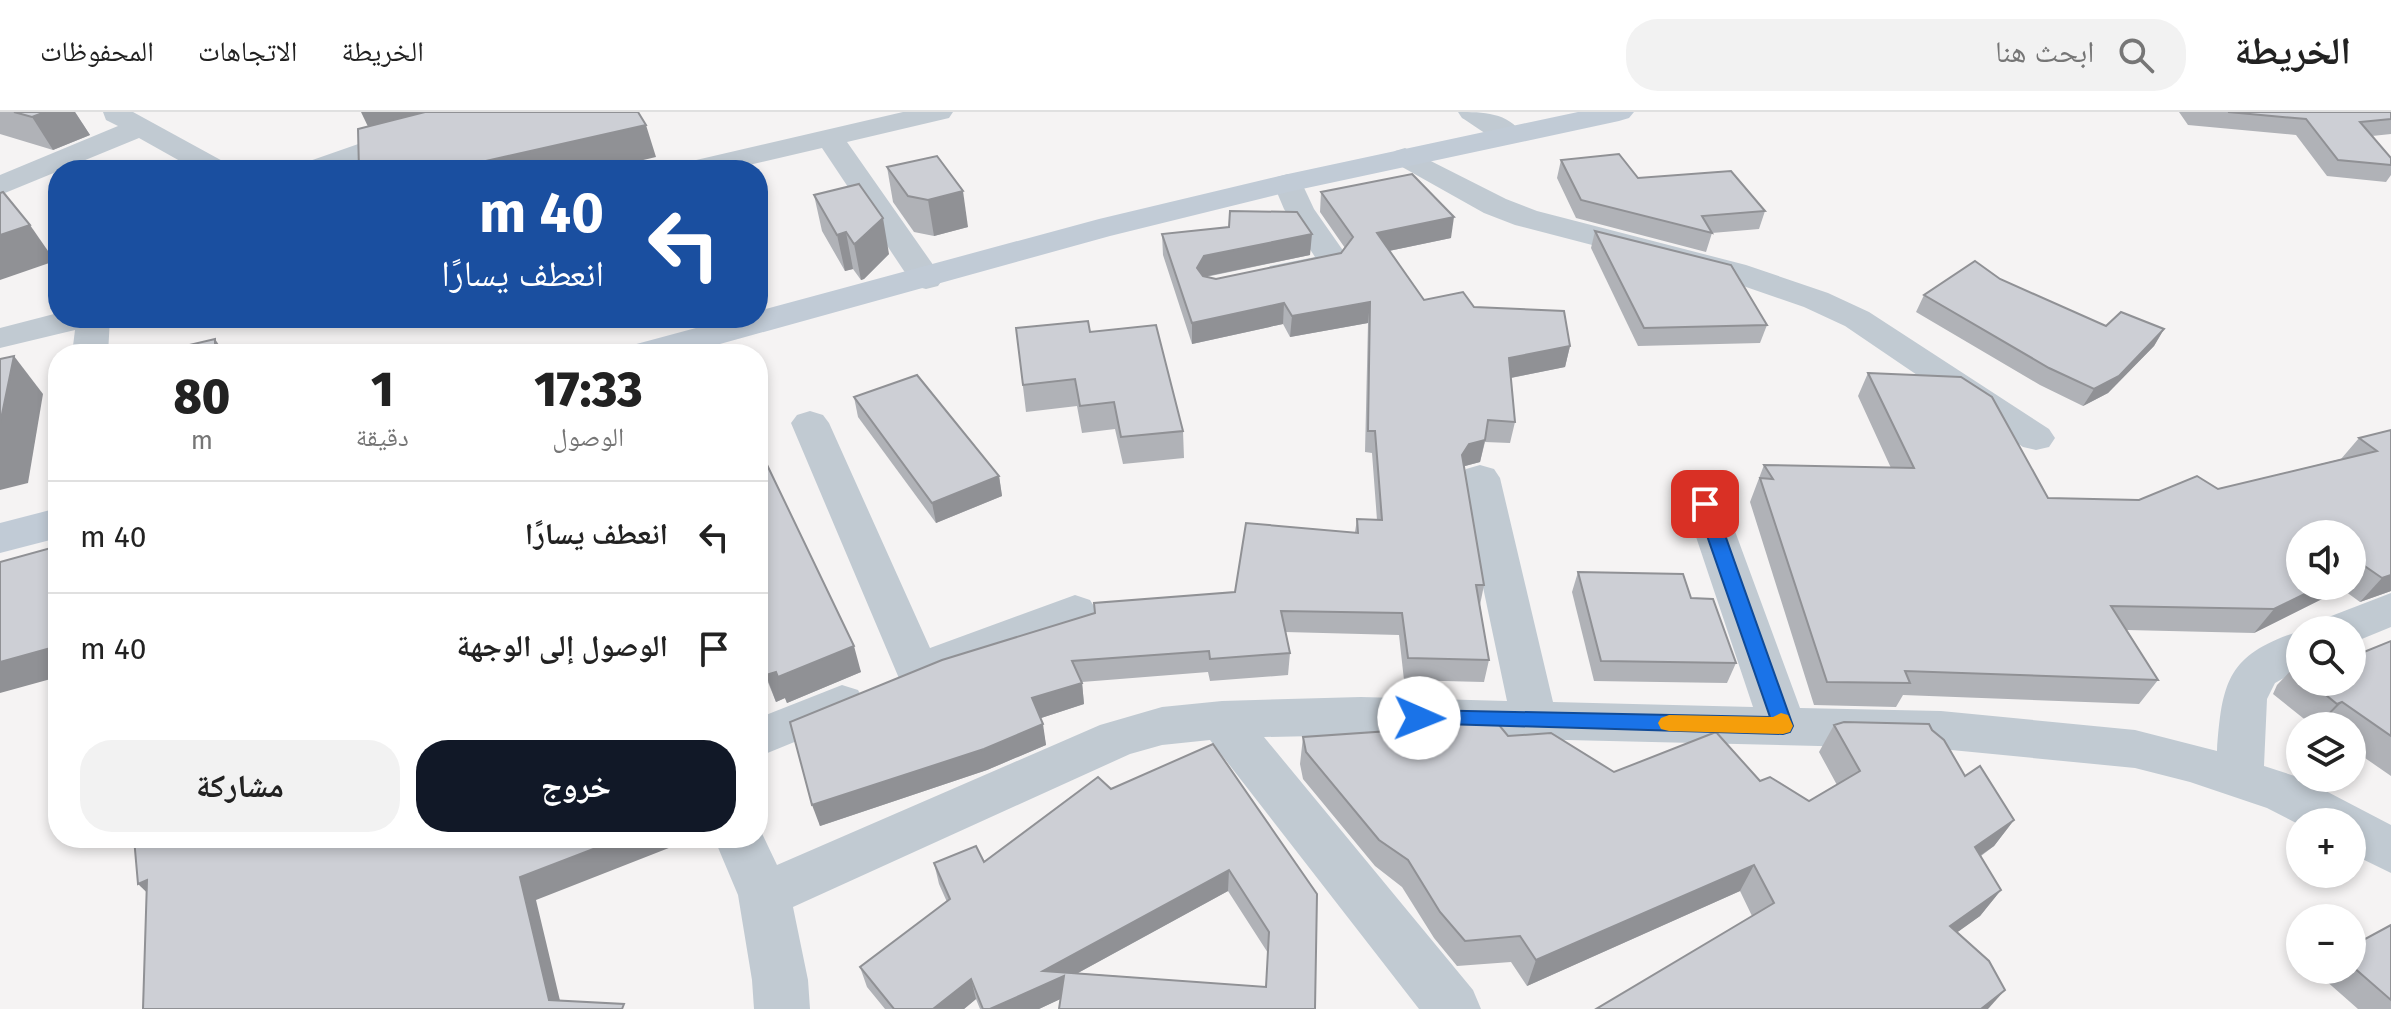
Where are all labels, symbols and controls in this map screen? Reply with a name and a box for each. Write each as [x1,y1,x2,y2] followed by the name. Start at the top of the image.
[1626,19,2186,91] search box
[2234,28,2351,74] text: الخريطة
[2114,33,2158,77] icon: search
[1995,34,2094,70] text: ابحث هنا
[40,35,154,68] text: المحفوظات
[198,35,297,68] text: الاتجاهات
[341,35,424,68] text: الخريطة
[479,180,604,247] text: 40 m
[632,192,736,296] icon: left
[441,252,604,296] text: انعطف يسارًا
[371,361,394,419] text: 1
[534,361,643,419] text: 17:33
[174,368,230,426] text: 80
[356,422,409,453] text: دقيقة
[552,422,624,453] text: الوصول
[191,425,213,456] text: m
[1671,470,1739,538] pin
[1683,482,1727,526] icon: arrive
[692,515,736,559] icon: left
[525,516,668,552] text: انعطف يسارًا
[80,519,146,555] text: 40 m
[2286,520,2366,984] map controls
[2286,520,2366,600] button: sound
[2286,616,2366,696] button: search
[692,627,736,671] icon: arrive
[457,628,668,664] text: الوصول إلى الوجهة
[80,631,146,667] text: 40 m
[1377,676,1461,760] position arrow
[2286,712,2366,792] button: layers
[80,740,400,832] button: مشاركة
[416,740,736,832] button: خروج
[2286,808,2366,888] button: +
[2286,904,2366,984] button: −

